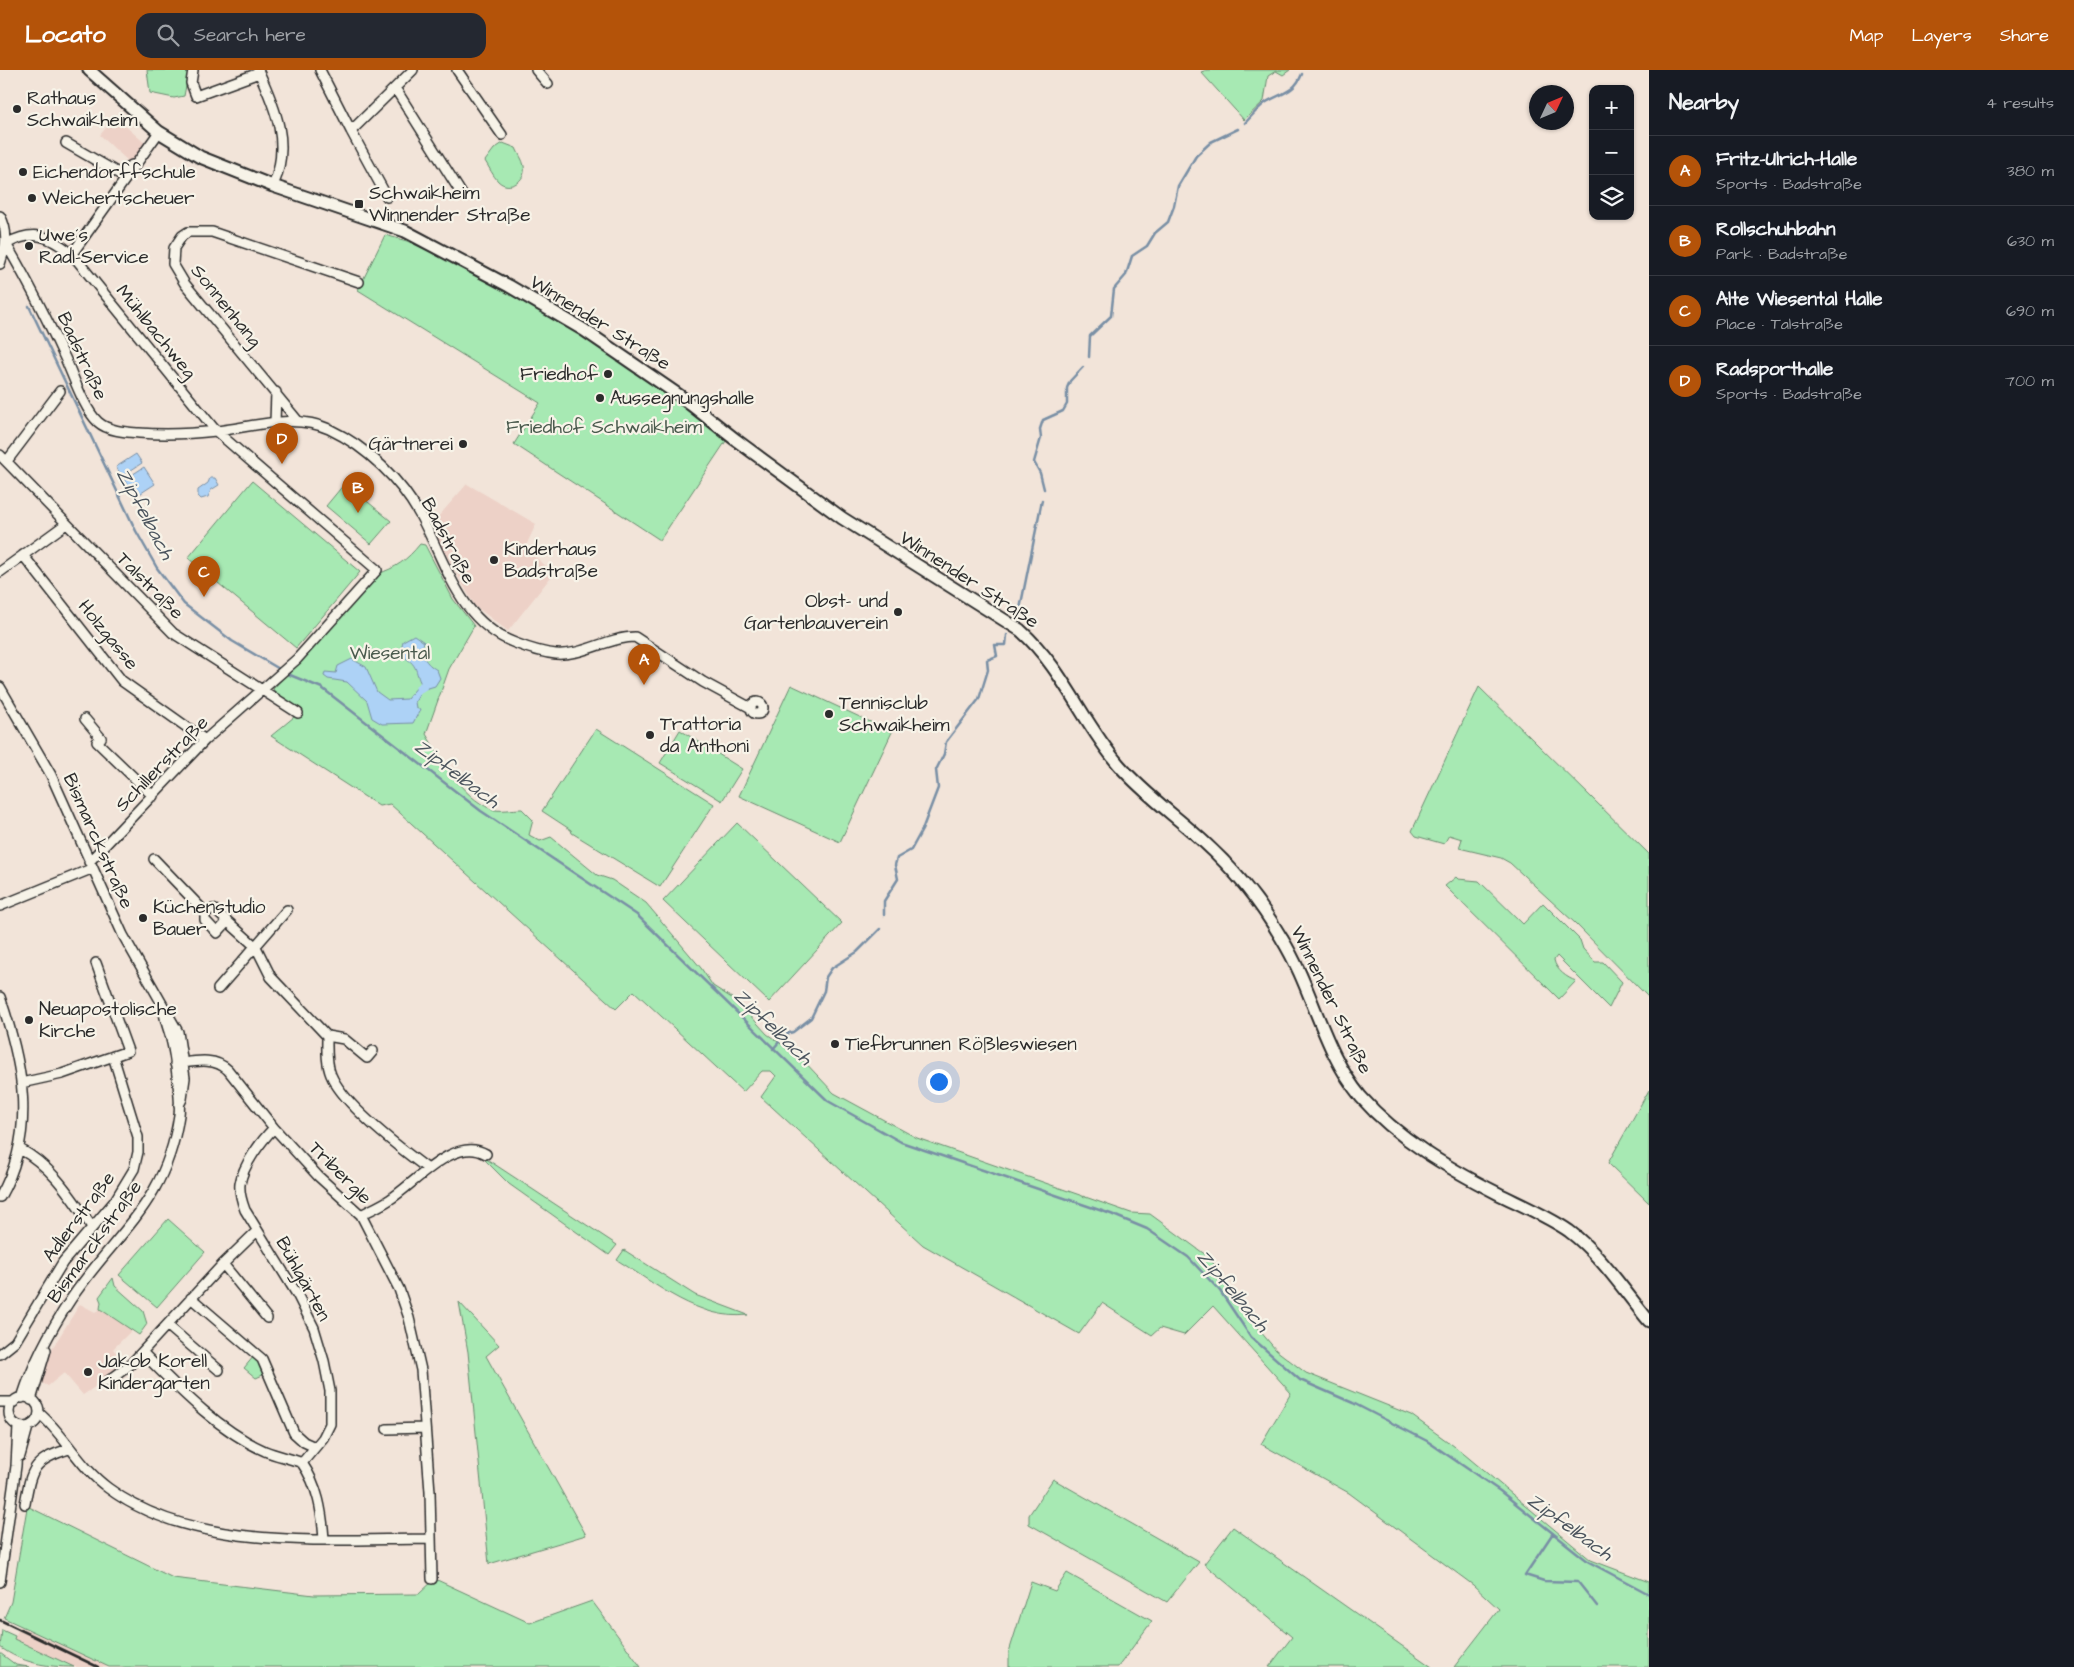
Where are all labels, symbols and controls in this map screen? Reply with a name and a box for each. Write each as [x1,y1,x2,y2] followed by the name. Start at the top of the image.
[136,13,486,58] search box
[25,18,106,52] text: Locato
[154,21,182,49] icon: search
[194,22,306,49] text: Search here
[1849,23,1883,48] text: Map
[1911,23,1972,48] text: Layers
[2000,23,2049,48] text: Share
[27,85,138,134] place label: Rathaus Schwaikheim
[1529,85,1574,130] north arrow
[1589,85,1634,220] map controls
[1589,85,1634,130] button: +
[1669,88,1739,117] text: Nearby
[1986,92,2054,114] text: 4 results
[11,103,23,115] marker: Rathaus Schwaikheim
[1589,130,1634,175] button: −
[1716,146,1857,173] text: Fritz-Ulrich-Halle
[33,159,196,186] place label: Eichendorffschule
[1680,160,1690,182] text: A
[2007,160,2054,182] text: 380 m
[17,166,29,178] marker: Eichendorffschule
[1716,173,1862,195] text: Sports · Badstraße
[1589,175,1634,220] button: layers
[369,180,530,229] place label: Schwaikheim Winnender Straße
[42,185,195,212] place label: Weichertscheuer
[26,192,38,204] marker: Weichertscheuer
[353,198,365,210] marker: Schwaikheim Winnender Straße
[1716,216,1835,243] text: Rollschuhbahn
[39,222,149,271] place label: Uwe´s Radl-Service
[1679,230,1691,252] text: B
[2007,230,2054,252] text: 630 m
[23,240,35,252] marker: Uwe´s Radl-Service
[1716,243,1847,265] text: Park · Badstraße
[183,259,268,354] street label: Sonnenhang
[524,269,676,377] street label: Winnender Straße
[109,279,203,386] street label: Mühlbachweg
[1716,286,1882,313] text: Alte Wiesental Halle
[1679,300,1691,322] text: C
[2006,300,2054,322] text: 690 m
[50,308,114,404] street label: Badstraße
[1716,313,1843,335] text: Place · Talstraße
[1716,356,1833,383] text: Radsporthalle
[520,361,599,388] place label: Friedhof
[602,368,614,380] marker: Friedhof
[1680,370,1690,392] text: D
[2005,370,2054,392] text: 700 m
[1716,383,1862,405] text: Sports · Badstraße
[610,385,754,413] place label: Aussegnungshalle
[594,392,606,404] marker: Aussegnungshalle
[506,414,702,441] park label: Friedhof Schwaikheim
[266,423,298,464] pin: D
[369,431,453,458] place label: Gärtnerei
[457,438,469,450] marker: Gärtnerei
[109,463,181,566] water label: Zipfelbach
[342,472,374,513] pin: B
[414,493,482,589] street label: Badstraße
[894,525,1044,635] street label: Winnender Straße
[504,536,598,585] place label: Kinderhaus Badstraße
[110,546,190,626] street label: Talstraße
[488,554,500,566] marker: Kinderhaus Badstraße
[188,556,220,597] pin: C
[744,588,888,637] place label: Obst- und Gartenbauverein
[70,594,145,677] street label: Holzgasse
[892,606,904,618] marker: Obst- und Gartenbauverein
[350,640,430,667] park label: Wiesental
[628,644,660,685] pin: A
[839,690,950,739] place label: Tennisclub Schwaikheim
[823,708,835,720] marker: Tennisclub Schwaikheim
[109,710,215,818] street label: Schillerstraße
[660,711,749,760] place label: Trattoria da Anthoni
[644,729,656,741] marker: Trattoria da Anthoni
[409,733,506,816] water label: Zipfelbach
[56,769,140,913] street label: Bismarckstraße
[153,894,266,943] place label: Küchenstudio Bauer
[137,912,149,924] marker: Küchenstudio Bauer
[1283,922,1379,1078] street label: Winnender Straße
[727,982,819,1072] water label: Zipfelbach
[39,996,177,1045] place label: Neuapostolische Kirche
[23,1014,35,1026] marker: Neuapostolische Kirche
[845,1031,1077,1058] place label: Tiefbrunnen Rößleswiesen
[829,1038,841,1050] marker: Tiefbrunnen Rößleswiesen
[926,1069,952,1095] your location
[302,1135,378,1211] street label: Tribergle
[36,1166,122,1268] street label: Adlerstraße
[41,1175,149,1309] street label: Bismarckstraße
[268,1232,337,1327] street label: Bühlgärten
[1190,1244,1276,1339] water label: Zipfelbach
[98,1348,210,1398] place label: Jakob Korell Kindergarten
[82,1366,94,1378] marker: Jakob Korell Kindergarten
[1521,1486,1619,1568] water label: Zipfelbach

